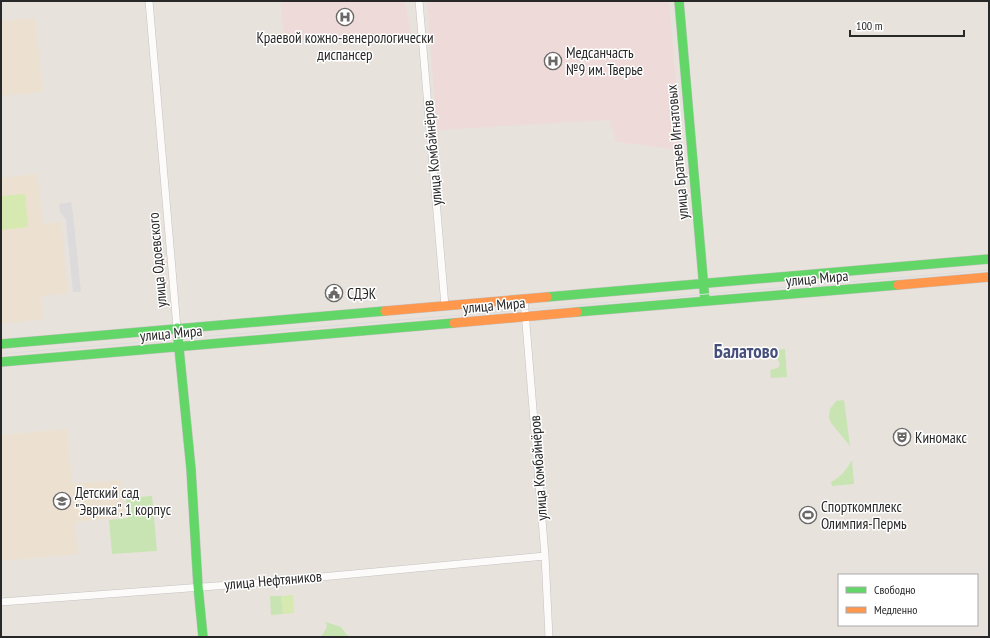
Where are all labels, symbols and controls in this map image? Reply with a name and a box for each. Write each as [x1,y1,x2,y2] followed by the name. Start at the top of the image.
[335,7,355,27] hospital icon: Краевой кожно-венерологически диспансер
[850,12,964,38] scale bar
[856,18,883,33] text: 100 m
[256,28,434,64] place label: Краевой кожно-венерологически диспансер
[566,43,643,79] place label: Медсанчасть №9 им. Тверье
[543,51,563,71] hospital icon: Медсанчасть №9 им. Тверье
[662,84,692,220] street label: улица Братьев Игнатовых
[418,99,446,207] street label: улица Комбайнёров
[143,212,171,308] street label: улица Одоевского
[785,266,849,290] street label: улица Мира
[324,283,344,303] public building icon: СДЭК
[347,284,377,303] place label: СДЭК
[462,293,526,317] street label: улица Мира
[139,321,203,345] street label: улица Мира
[714,339,778,363] district label: Балатово
[525,415,551,521] street label: улица Комбайнёров
[892,427,912,447] theatre icon: Киномакс
[915,428,967,447] place label: Киномакс
[75,483,172,519] place label: Детский сад "Эврика", 1 корпус
[52,491,72,511] school or university icon: Детский сад "Эврика", 1 корпус
[821,497,907,533] place label: Спорткомплекс Олимпия-Пермь
[798,505,818,525] sports icon: Спорткомплекс Олимпия-Пермь
[223,566,323,594] street label: улица Нефтяников
[838,574,978,626] legend
[874,582,916,597] text: Свободно
[874,602,917,617] text: Медленно

